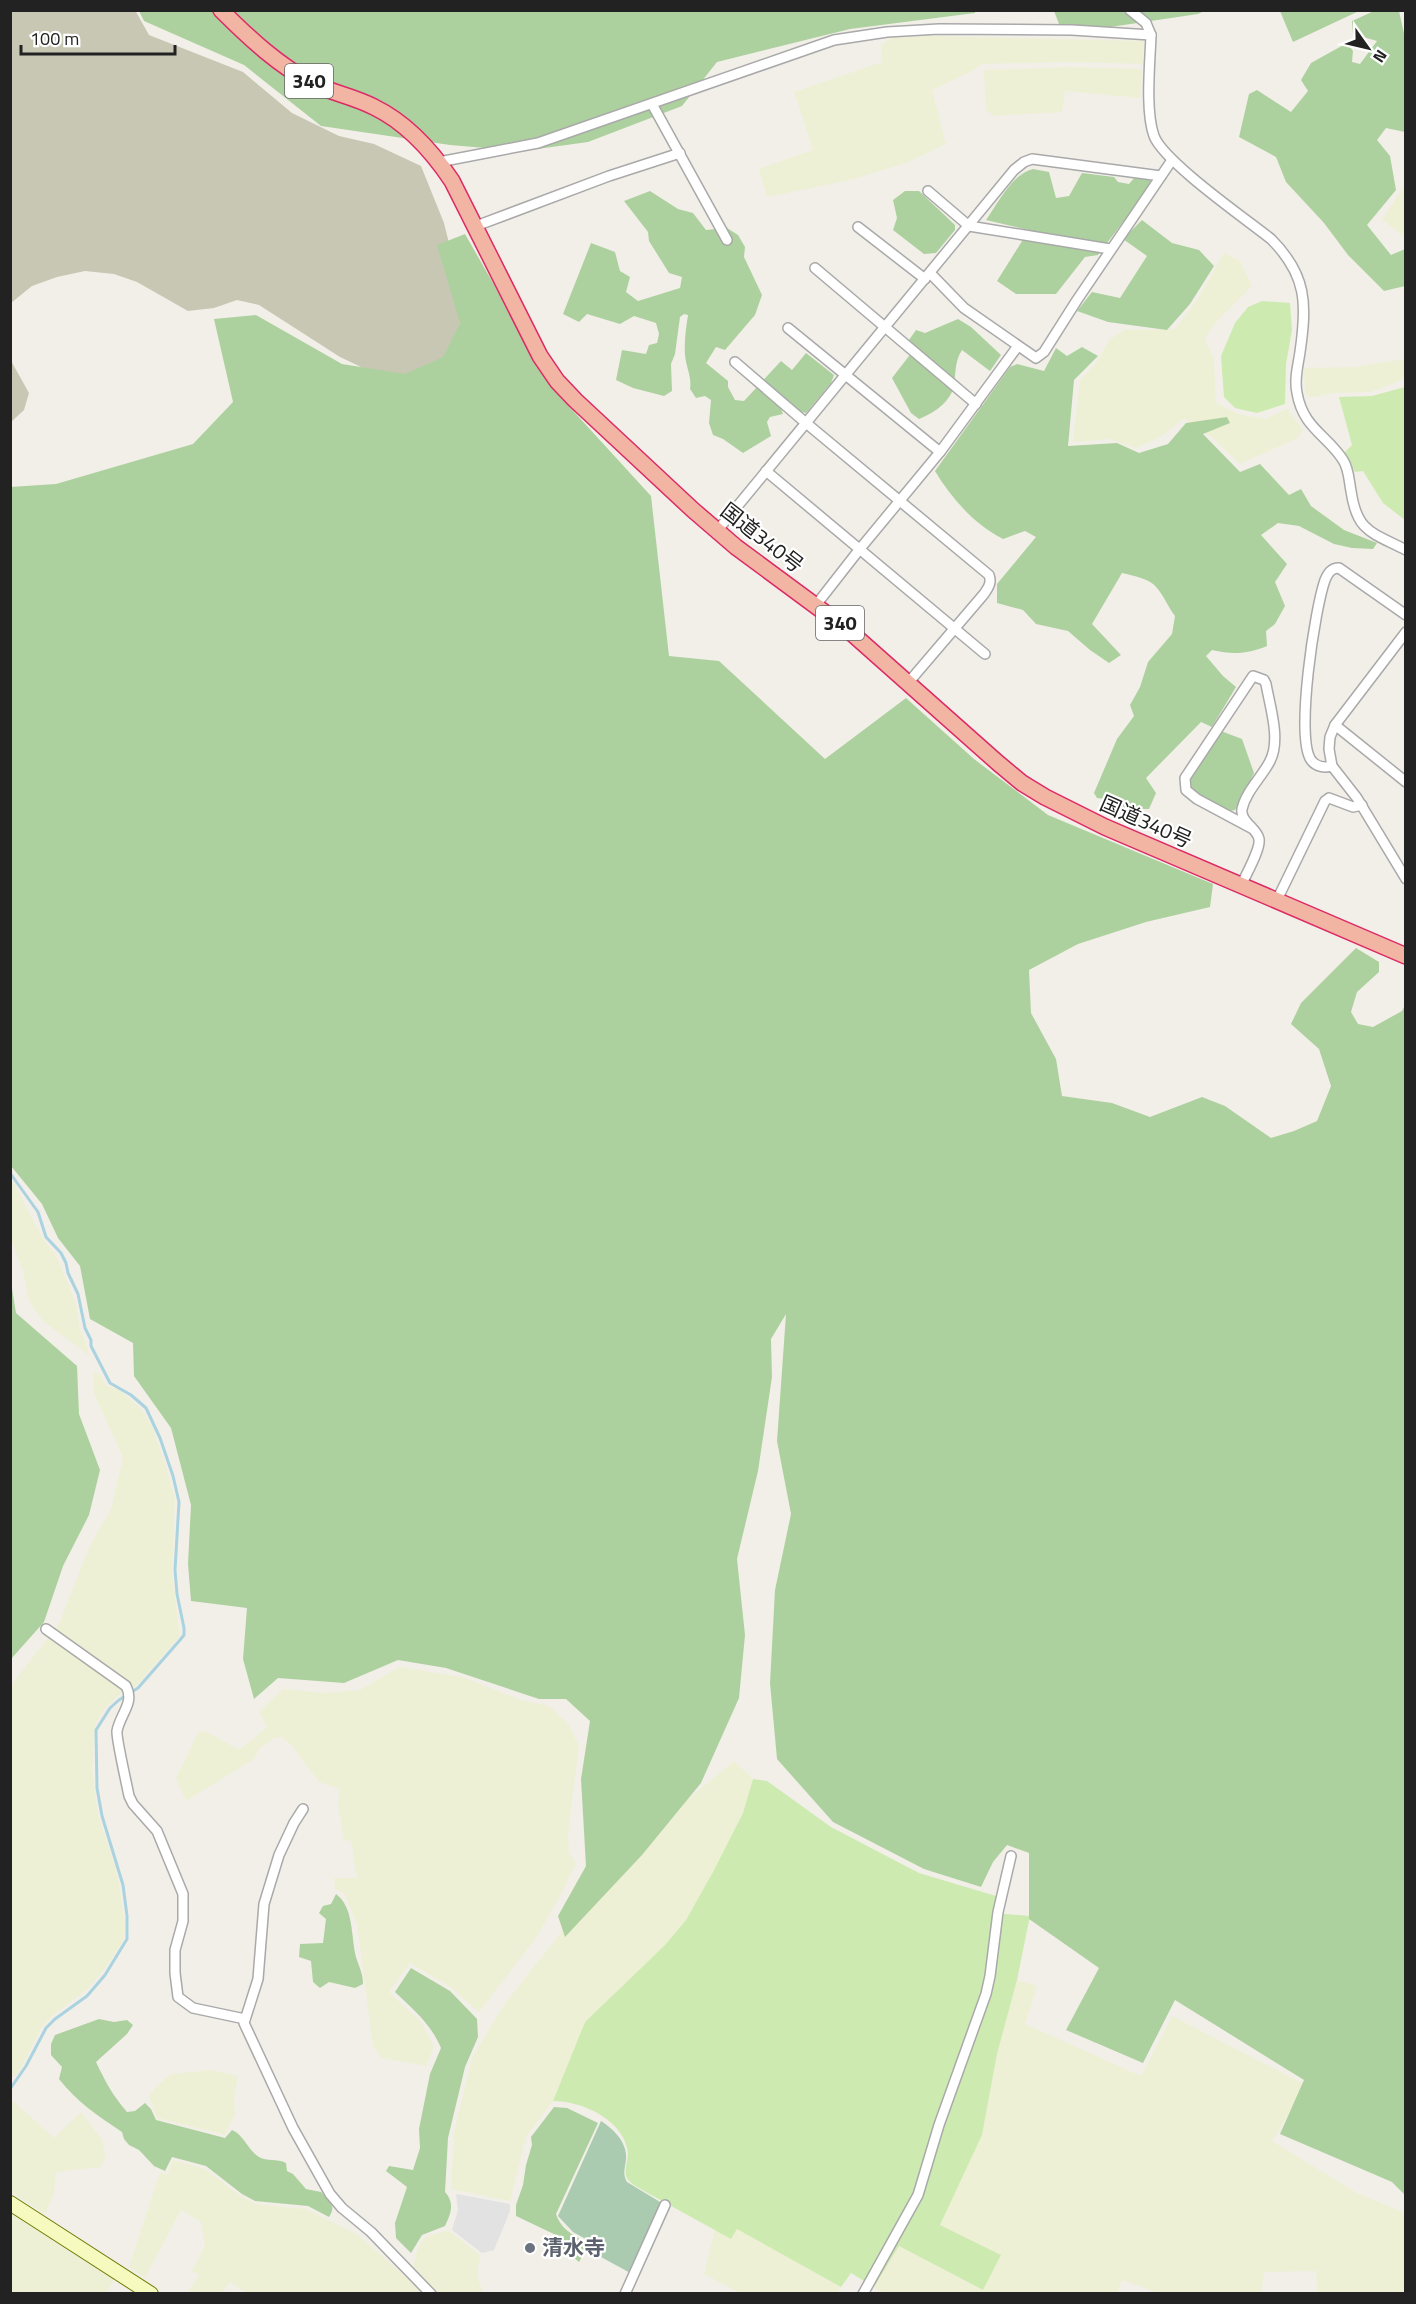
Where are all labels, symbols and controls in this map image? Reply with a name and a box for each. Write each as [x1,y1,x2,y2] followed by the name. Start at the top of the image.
[21,18,176,56] scale bar
[1338,18,1398,78] north arrow
[30,25,79,52] text: 100 m
[1367,45,1393,68] text: N
[285,64,333,98] road number: 340
[714,494,811,580] street label: 国道340号
[816,606,864,640] road number: 340
[1095,786,1198,856] street label: 国道340号
[542,2231,605,2263] place label: 清水寺
[523,2241,537,2255] marker: 清水寺

